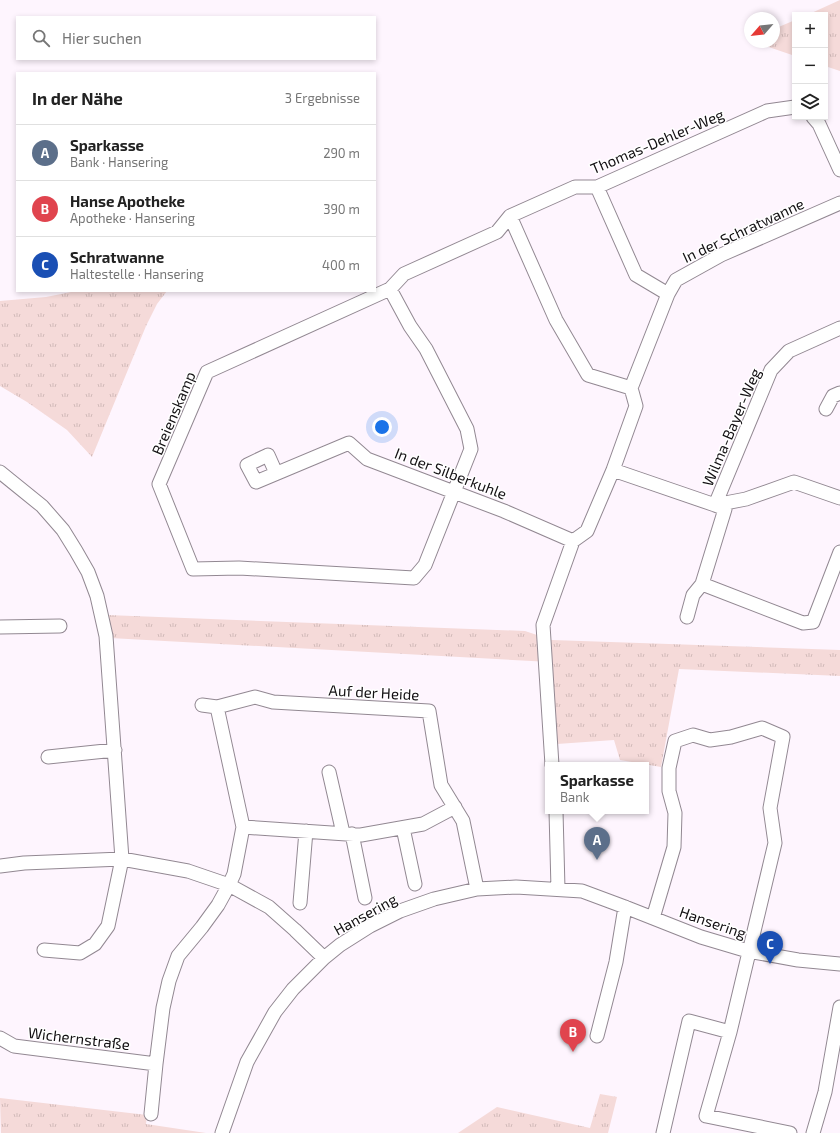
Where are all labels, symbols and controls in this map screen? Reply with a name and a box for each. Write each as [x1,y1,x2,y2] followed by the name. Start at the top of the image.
[744,12,780,48] north arrow
[792,12,828,120] map controls
[792,12,828,48] button: +
[16,16,376,60] search box
[30,27,52,49] icon: search
[62,29,142,47] text: Hier suchen
[792,48,828,84] button: −
[792,84,828,120] button: layers
[32,88,123,108] text: In der Nähe
[285,90,360,106] text: 3 Ergebnisse
[588,104,727,177] street label: Thomas-Dehler-Weg
[70,136,144,154] text: Sparkasse
[41,145,49,161] text: A
[323,145,360,161] text: 290 m
[70,154,168,170] text: Bank · Hansering
[70,192,185,210] text: Hanse Apotheke
[679,194,807,266] street label: In der Schratwanne
[41,201,49,217] text: B
[323,201,360,217] text: 390 m
[70,210,195,226] text: Apotheke · Hansering
[70,248,164,266] text: Schratwanne
[41,257,49,273] text: C
[322,257,360,273] text: 400 m
[70,266,204,282] text: Haltestelle · Hansering
[698,365,764,489] street label: Wilma-Bayer-Weg
[147,369,199,457] street label: Breienskamp
[372,417,392,437] your location
[393,443,509,503] street label: In der Silberkuhle
[328,681,420,703] street label: Auf der Heide
[545,762,649,814] popup
[560,771,634,789] text: Sparkasse
[560,789,589,805] text: Bank
[584,827,610,860] pin: A
[330,889,400,939] street label: Hansering
[677,902,749,942] street label: Hansering
[757,931,783,964] pin: C
[560,1019,586,1052] pin: B
[27,1023,131,1053] street label: Wichernstraße

